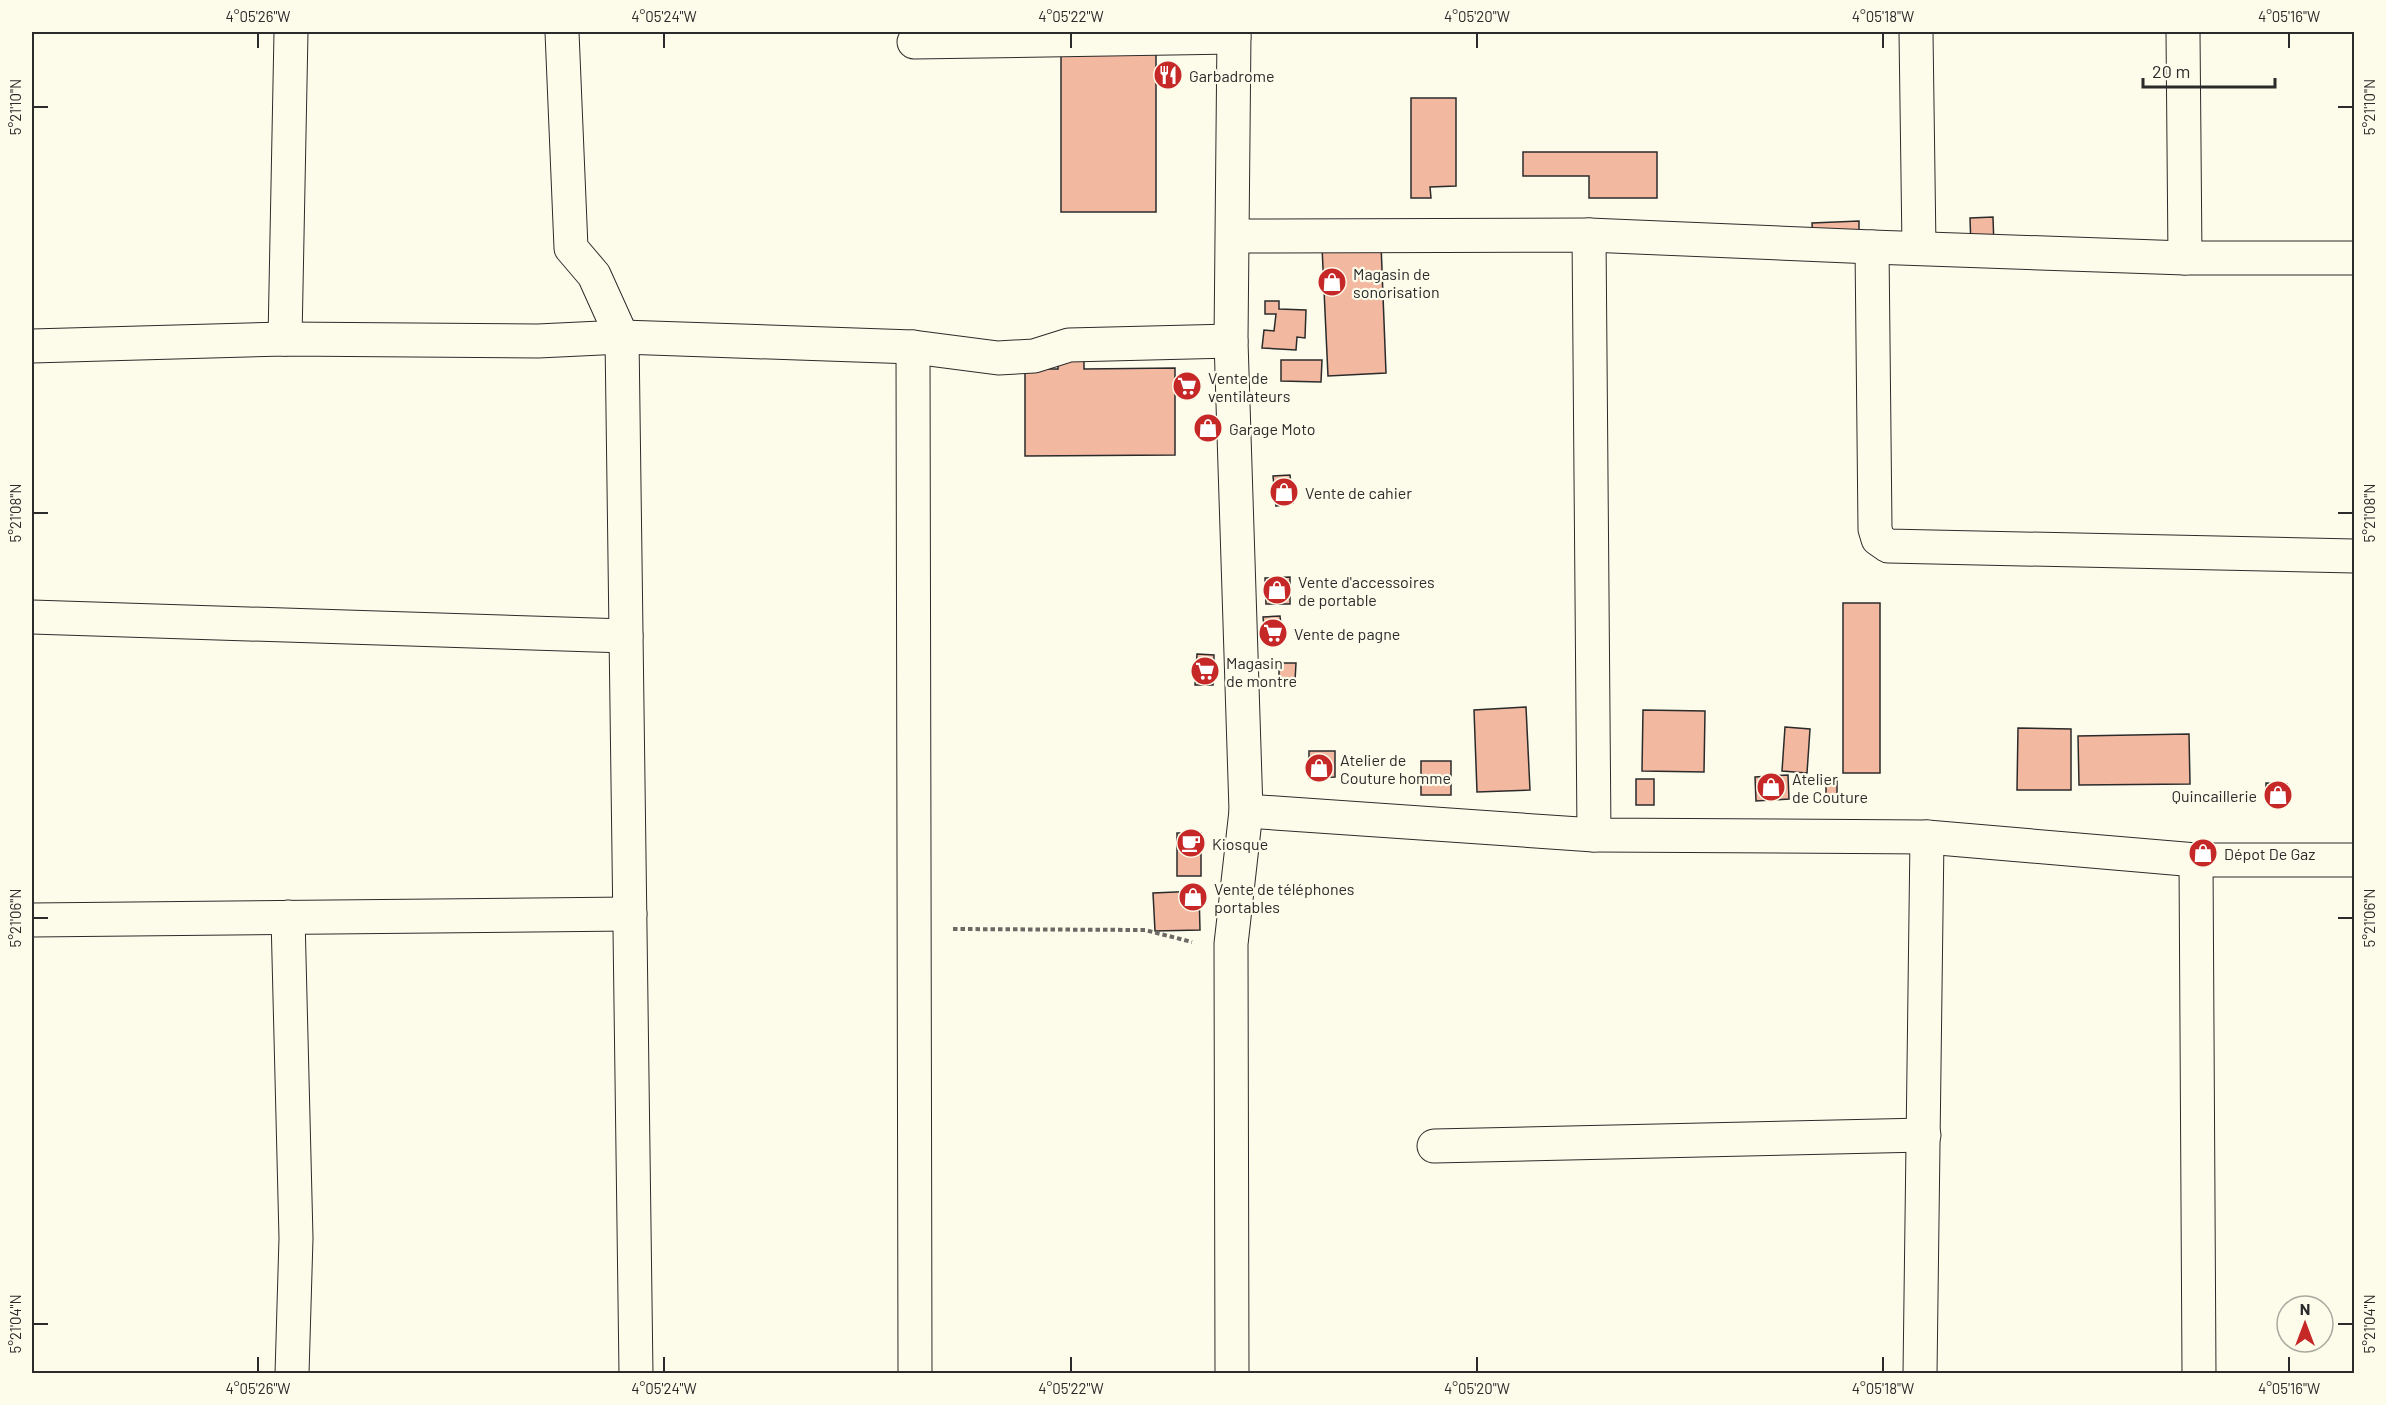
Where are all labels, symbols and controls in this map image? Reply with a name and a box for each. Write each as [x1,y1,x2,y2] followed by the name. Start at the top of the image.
[225,7,291,25] text: 4°05'26"W
[631,7,697,25] text: 4°05'24"W
[1038,7,1104,25] text: 4°05'22"W
[1444,7,1510,25] text: 4°05'20"W
[1852,7,1914,25] text: 4°05'18"W
[2258,7,2320,25] text: 4°05'16"W
[2143,51,2275,89] scale bar
[1152,59,1184,91] restaurant icon: Garbadrome
[2152,60,2190,82] text: 20 m
[1189,66,1274,85] place label: Garbadrome
[6,79,24,135] text: 5°21'10"N
[2360,79,2378,135] text: 5°21'10"N
[1353,264,1440,301] place label: Magasin de sonorisation
[1316,266,1348,298] shop icon: Magasin de sonorisation
[1208,368,1290,405] place label: Vente de ventilateurs
[1171,370,1203,402] supermarket icon: Vente de ventilateurs
[1192,412,1224,444] shop icon: Garage Moto
[1229,419,1316,438] place label: Garage Moto
[1268,476,1300,508] shop icon: Vente de cahier
[1305,483,1412,502] place label: Vente de cahier
[6,484,24,542] text: 5°21'08"N
[2360,484,2378,542] text: 5°21'08"N
[1298,572,1435,609] place label: Vente d'accessoires de portable
[1261,574,1293,606] shop icon: Vente d'accessoires de portable
[1257,617,1289,649] supermarket icon: Vente de pagne
[1294,624,1400,643] place label: Vente de pagne
[1226,653,1297,690] place label: Magasin de montre
[1189,655,1221,687] supermarket icon: Magasin de montre
[1340,750,1451,787] place label: Atelier de Couture homme
[1303,752,1335,784] shop icon: Atelier de Couture homme
[1792,769,1868,806] place label: Atelier de Couture
[1755,771,1787,803] shop icon: Atelier de Couture
[2262,779,2294,811] shop icon: Quincaillerie
[2172,786,2257,805] place label: Quincaillerie
[1175,827,1207,859] cafe icon: Kiosque
[1212,834,1268,853] place label: Kiosque
[2187,837,2219,869] shop icon: Dépot De Gaz
[2224,844,2315,863] place label: Dépot De Gaz
[1214,879,1355,916] place label: Vente de téléphones portables
[1177,881,1209,913] shop icon: Vente de téléphones portables
[6,889,24,947] text: 5°21'06"N
[2360,889,2378,947] text: 5°21'06"N
[6,1294,24,1354] text: 5°21'04"N
[2275,1294,2335,1354] north arrow
[2360,1294,2378,1354] text: 5°21'04"N
[2300,1299,2310,1318] text: N
[225,1379,291,1397] text: 4°05'26"W
[631,1379,697,1397] text: 4°05'24"W
[1038,1379,1104,1397] text: 4°05'22"W
[1444,1379,1510,1397] text: 4°05'20"W
[1852,1379,1914,1397] text: 4°05'18"W
[2258,1379,2320,1397] text: 4°05'16"W

